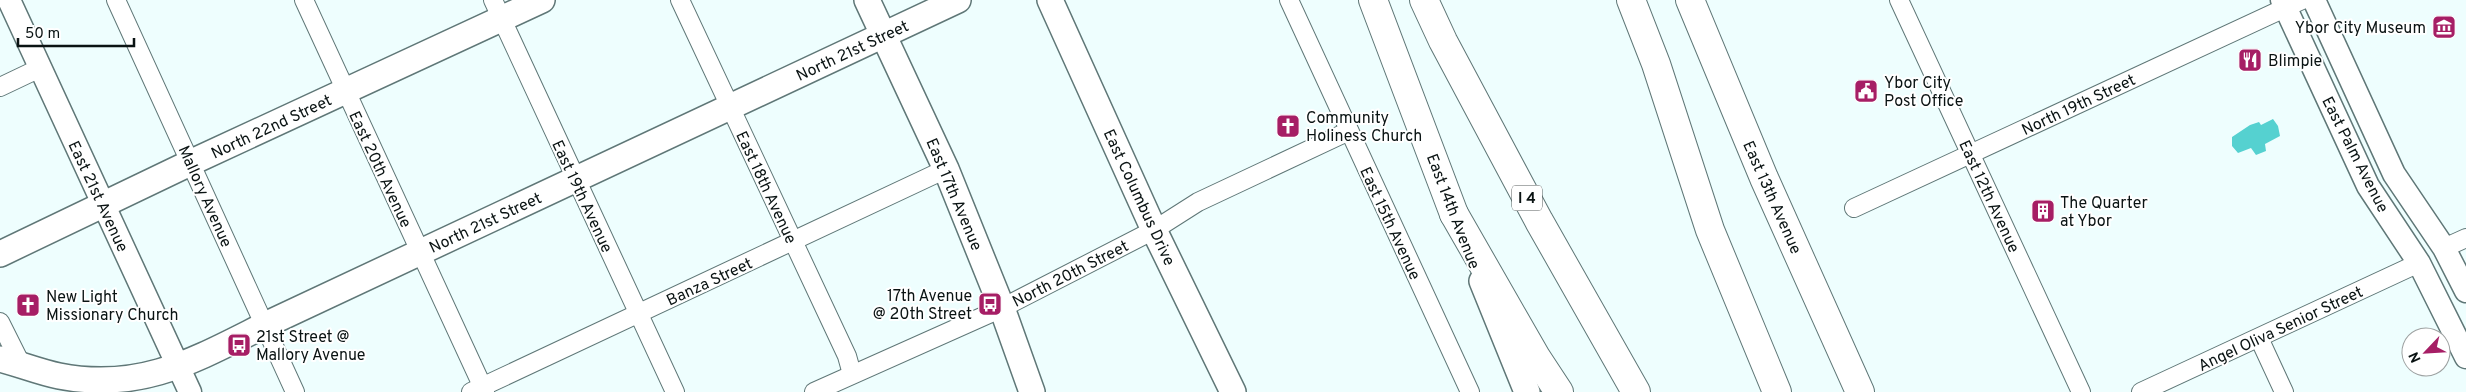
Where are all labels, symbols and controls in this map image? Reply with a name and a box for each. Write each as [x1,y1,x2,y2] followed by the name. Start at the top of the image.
[2431,14,2457,40] museum icon: Ybor City Museum
[18,15,134,47] scale bar
[793,17,912,87] street label: North 21st Street
[2295,19,2426,39] place label: Ybor City Museum
[25,25,60,44] text: 50 m
[2237,47,2263,73] restaurant icon: Blimpie
[2268,52,2322,72] place label: Blimpie
[2019,71,2139,141] street label: North 19th Street
[1884,74,1963,112] place label: Ybor City Post Office
[1853,78,1879,104] public building icon: Ybor City Post Office
[208,91,335,165] street label: North 22nd Street
[2316,94,2392,216] street label: East Palm Avenue
[343,108,415,231] street label: East 20th Avenue
[1306,109,1422,147] place label: Community Holiness Church
[1275,113,1301,139] church icon: Community Holiness Church
[1098,126,1179,269] street label: East Columbus Drive
[730,128,800,247] street label: East 18th Avenue
[920,136,986,254] street label: East 17th Avenue
[546,137,616,256] street label: East 19th Avenue
[1953,137,2023,256] street label: East 12th Avenue
[63,138,132,256] street label: East 21st Avenue
[1737,138,1805,257] street label: East 13th Avenue
[173,143,236,251] street label: Mallory Avenue
[1421,151,1483,272] street label: East 14th Avenue
[1354,164,1424,284] street label: East 15th Avenue
[1512,186,1542,210] road number: I 4
[426,189,545,259] street label: North 21st Street
[2060,194,2148,232] place label: The Quarter at Ybor
[2030,198,2056,224] building icon: The Quarter at Ybor
[1009,237,1132,313] street label: North 20th Street
[664,254,756,311] street label: Banza Street
[2195,283,2366,377] street label: Angel Oliva Senior Street
[873,287,972,325] place label: 17th Avenue @ 20th Street
[46,288,178,326] place label: New Light Missionary Church
[977,291,1003,317] bus stop icon: 17th Avenue @ 20th Street
[15,292,41,318] church icon: New Light Missionary Church
[2401,327,2451,377] north arrow
[256,328,365,366] place label: 21st Street @ Mallory Avenue
[226,332,252,358] bus stop icon: 21st Street @ Mallory Avenue
[2406,349,2425,365] text: N

